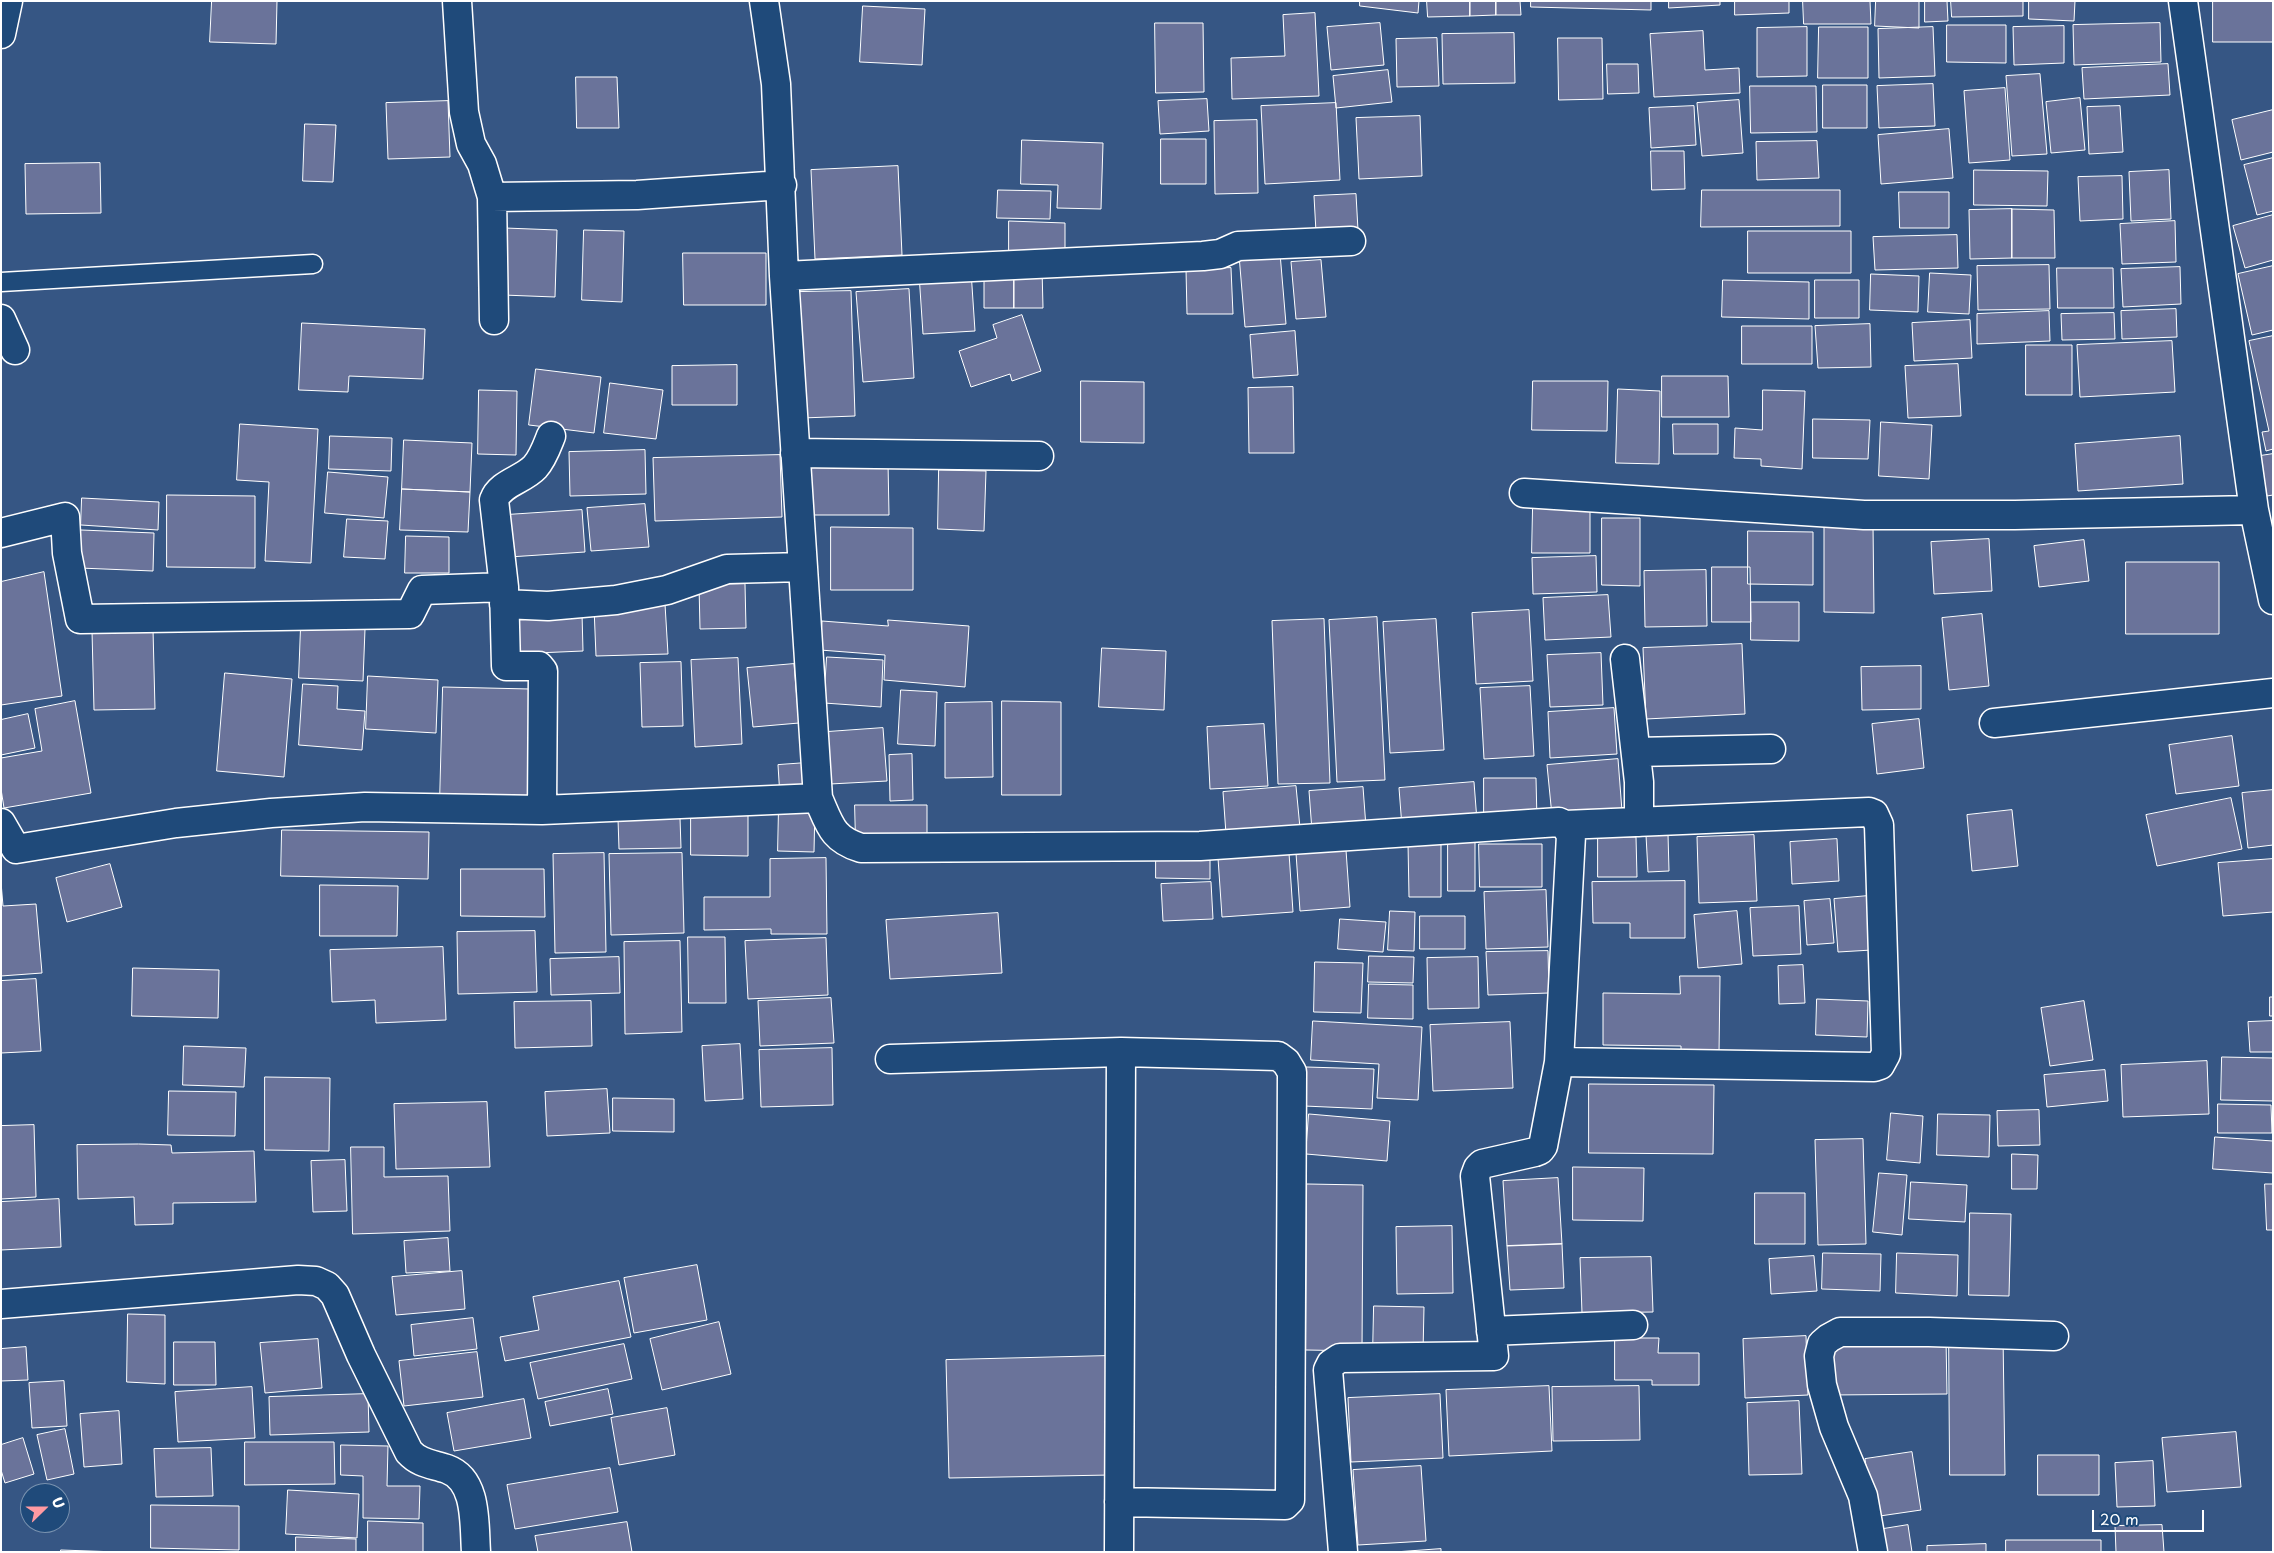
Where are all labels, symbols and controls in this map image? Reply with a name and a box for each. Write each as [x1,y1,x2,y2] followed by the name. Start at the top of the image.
[20,1483,70,1533] north arrow
[47,1494,70,1511] text: U
[2094,1500,2206,1532] scale bar
[2100,1507,2139,1530] text: 20 m

